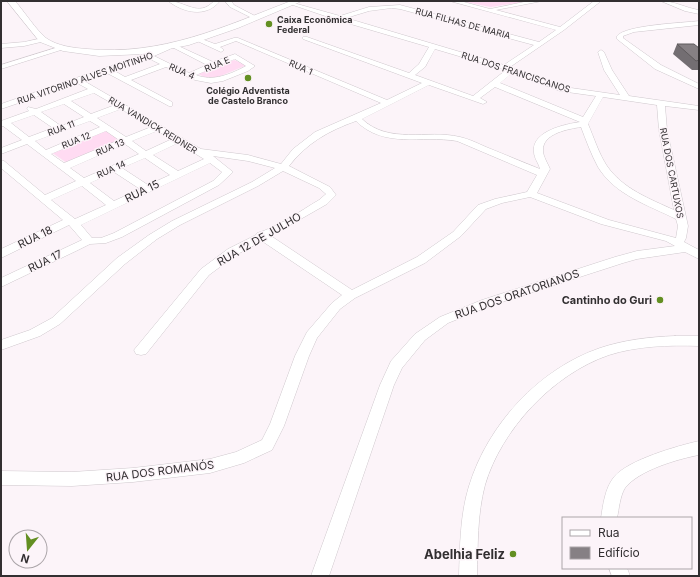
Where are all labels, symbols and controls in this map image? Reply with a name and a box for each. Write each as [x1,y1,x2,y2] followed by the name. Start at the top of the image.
[414,5,512,41] street label: RUA FILHAS DE MARIA
[277,14,353,35] place label: Caixa Econômica Federal
[264,19,274,29] marker: Caixa Econômica Federal
[16,49,155,107] street label: RUA VITORINO ALVES MOITINHO
[460,49,572,95] street label: RUA DOS FRANCISCANOS
[203,54,231,74] street label: RUA E
[287,57,315,77] street label: RUA 1
[167,61,197,81] street label: RUA 4
[243,73,253,83] marker: Colégio Adventista de Castelo Branco
[206,85,290,106] place label: Colégio Adventista de Castelo Branco
[107,94,200,156] street label: RUA VANDICK REIDNER
[46,118,76,138] street label: RUA 11
[658,127,686,219] street label: RUA DOS CARTUXOS
[60,129,92,151] street label: RUA 12
[94,136,126,158] street label: RUA 13
[95,158,127,180] street label: RUA 14
[122,176,162,205] street label: RUA 15
[214,209,304,269] street label: RUA 12 DE JULHO
[15,223,55,251] street label: RUA 18
[26,247,64,275] street label: RUA 17
[453,266,581,322] street label: RUA DOS ORATORIANOS
[562,293,652,307] place label: Cantinho do Guri
[655,295,665,305] marker: Cantinho do Guri
[105,457,215,485] street label: RUA DOS ROMANÓS
[562,517,692,569] legend
[598,525,620,540] text: Rua
[8,529,48,569] north arrow
[598,545,640,560] text: Edifício
[424,546,505,562] place label: Abelhia Feliz
[508,549,518,559] marker: Abelhia Feliz
[19,551,31,566] text: N

